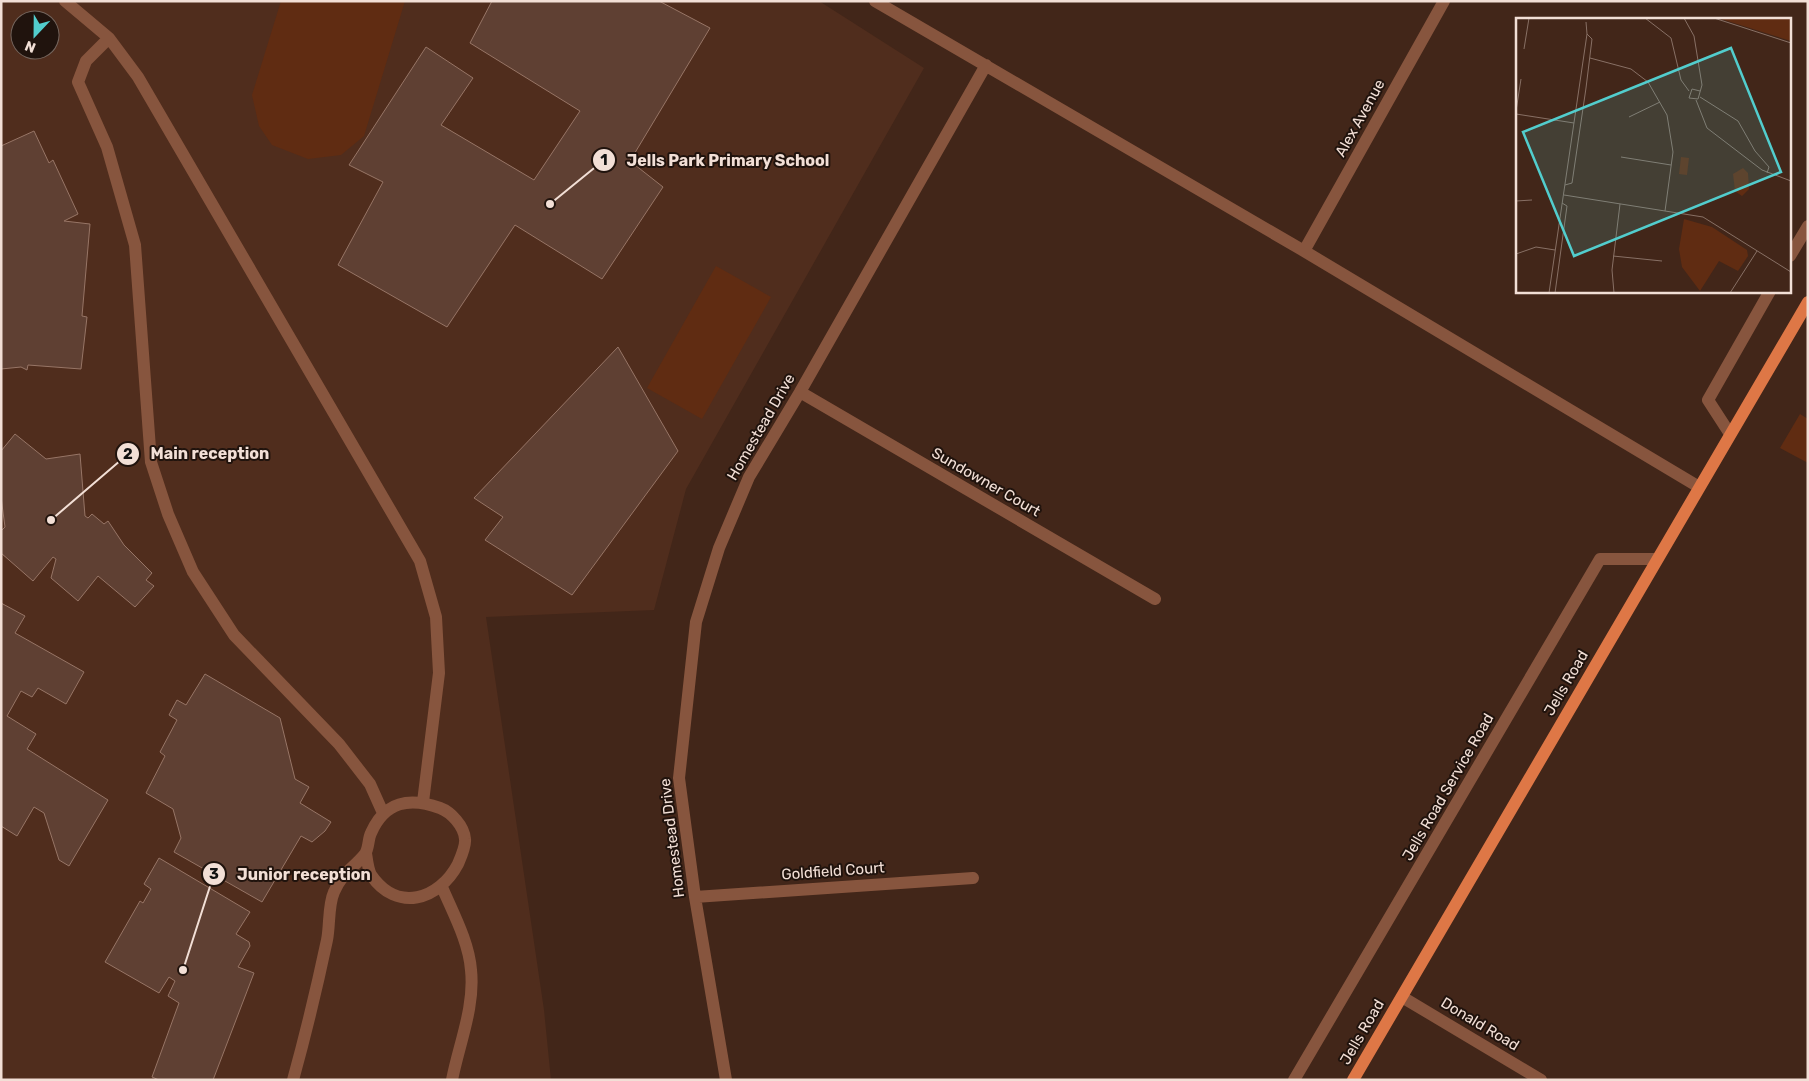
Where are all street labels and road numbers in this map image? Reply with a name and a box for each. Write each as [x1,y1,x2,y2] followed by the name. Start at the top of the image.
[1331,76,1389,160] street label: Alex Avenue
[723,371,799,483] street label: Homestead Drive
[928,444,1044,520] street label: Sundowner Court
[1540,647,1592,719] street label: Jells Road
[1398,710,1498,864] street label: Jells Road Service Road
[656,777,688,899] street label: Homestead Drive
[781,858,885,884] street label: Goldfield Court
[1438,994,1522,1054] street label: Donald Road
[1336,996,1388,1068] street label: Jells Road

